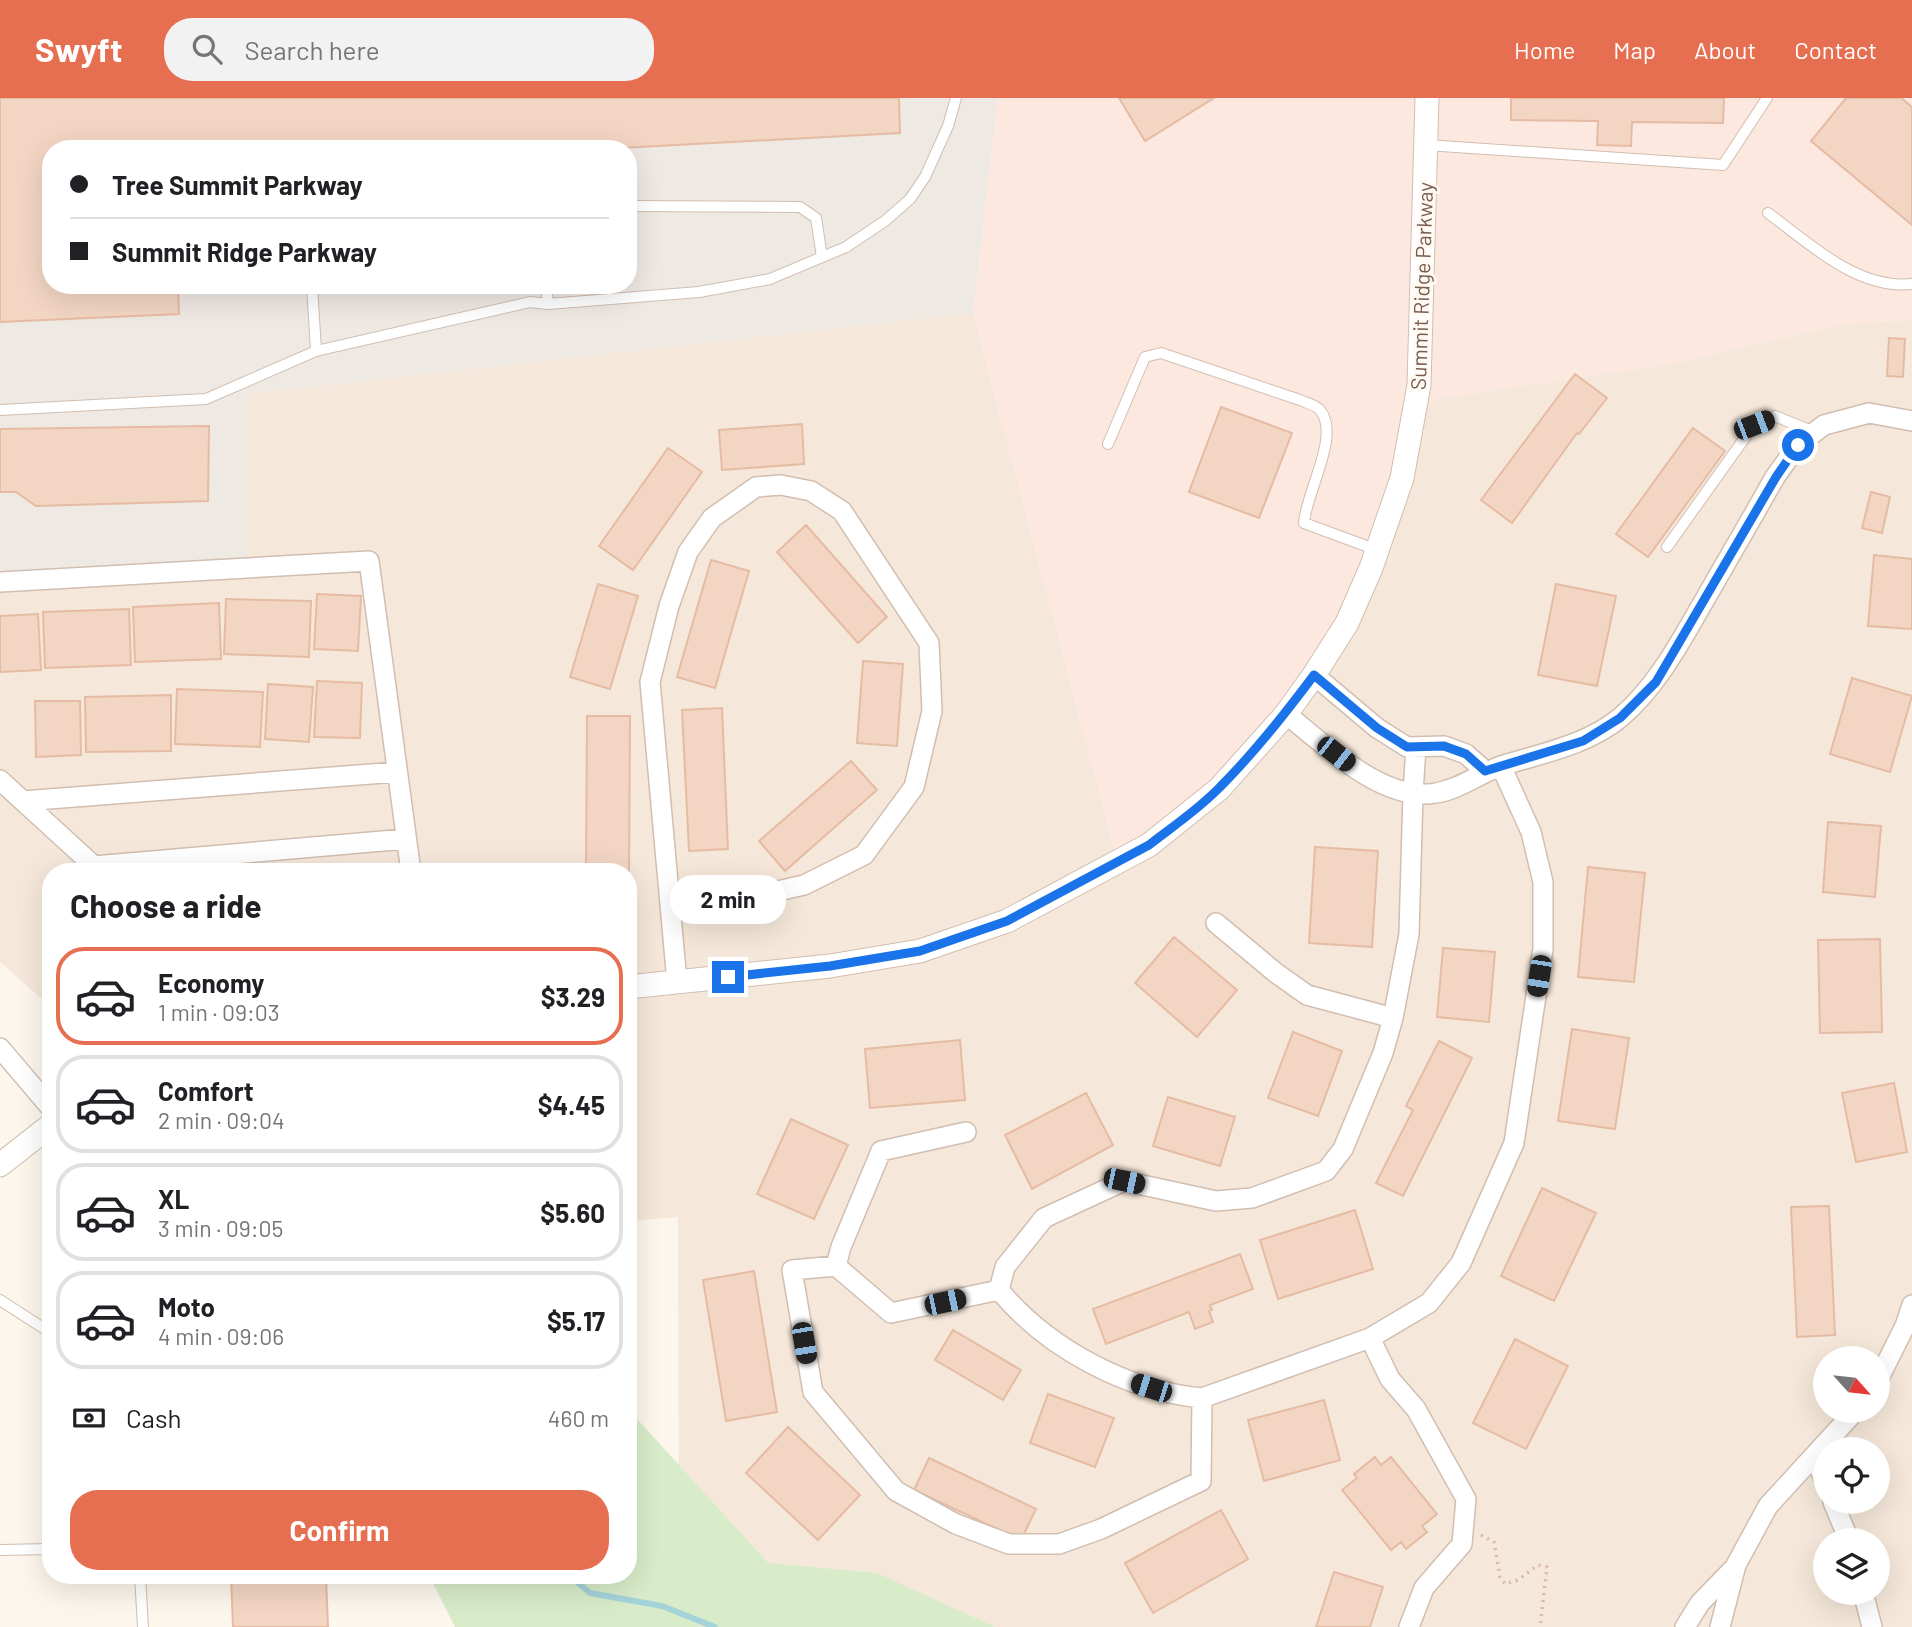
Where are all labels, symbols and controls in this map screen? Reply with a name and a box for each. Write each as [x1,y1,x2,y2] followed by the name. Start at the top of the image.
[164,18,654,81] search box
[35,29,122,69] text: Swyft
[188,30,226,68] icon: search
[244,34,380,65] text: Search here
[1514,35,1575,64] text: Home
[1613,35,1656,64] text: Map
[1694,35,1756,64] text: About
[1794,35,1877,64] text: Contact
[112,169,363,200] text: Tree Summit Parkway
[1405,181,1437,390] street label: Summit Ridge Parkway
[112,236,377,267] text: Summit Ridge Parkway
[1731,408,1778,442] car
[1782,429,1814,461] route start
[1313,733,1360,775] car
[670,876,786,924] callout: 2 min
[700,885,756,913] text: 2 min
[70,886,262,924] text: Choose a ride
[1526,954,1553,998] car
[712,961,744,993] route end
[74,965,137,1028] icon: car
[158,967,264,998] text: Economy
[541,981,605,1012] text: $3.29
[158,998,280,1026] text: 1 min · 09:03
[74,1073,137,1136] icon: car
[158,1075,254,1106] text: Comfort
[538,1089,605,1120] text: $4.45
[158,1106,285,1134] text: 2 min · 09:04
[1102,1166,1147,1196] car
[74,1181,137,1244] icon: car
[158,1183,189,1214] text: XL
[540,1197,605,1228] text: $5.60
[158,1214,283,1242] text: 3 min · 09:05
[923,1287,968,1317] car
[74,1289,137,1352] icon: car
[158,1291,215,1322] text: Moto
[547,1305,605,1336] text: $5.17
[791,1320,818,1366] car
[158,1322,284,1350] text: 4 min · 09:06
[1813,1346,1890,1423] north arrow
[1813,1346,1890,1605] map controls
[1128,1372,1175,1404] car
[70,1399,108,1437] icon: cash
[126,1402,181,1433] text: Cash
[548,1404,609,1432] text: 460 m
[1813,1437,1890,1514] button: locate
[70,1490,609,1570] button: Confirm
[1813,1528,1890,1605] button: layers

